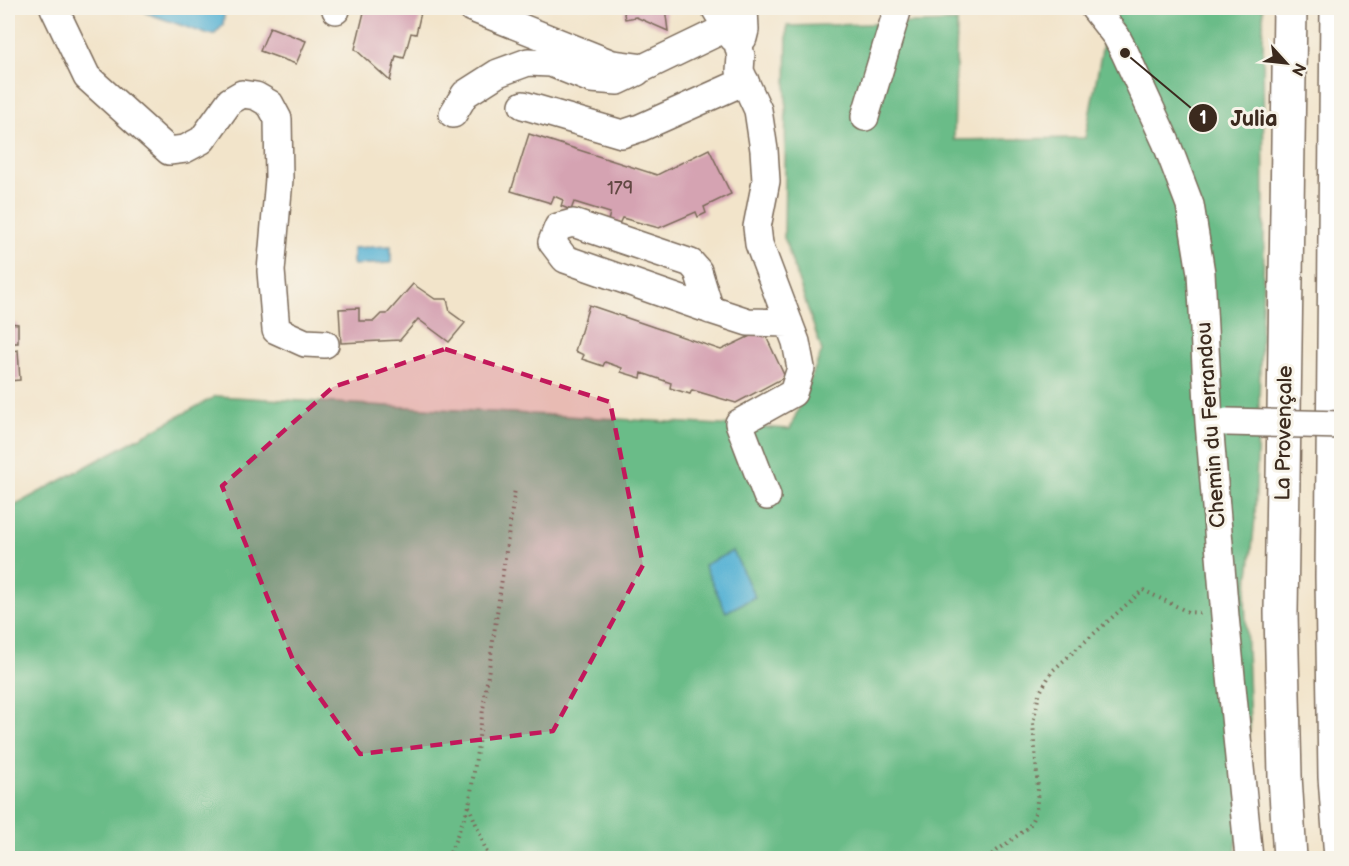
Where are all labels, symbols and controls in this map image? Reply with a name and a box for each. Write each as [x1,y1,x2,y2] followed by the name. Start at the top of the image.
[1256,33,1316,93] north arrow
[1287,59,1309,79] text: N
[1188,98,1289,138] callout: Julia
[1230,106,1278,133] text: Julia
[1199,108,1207,129] text: 1
[607,178,633,199] house number: 179
[1191,321,1231,529] street label: Chemin du Ferrandou
[1270,365,1298,501] street label: La Provençale

